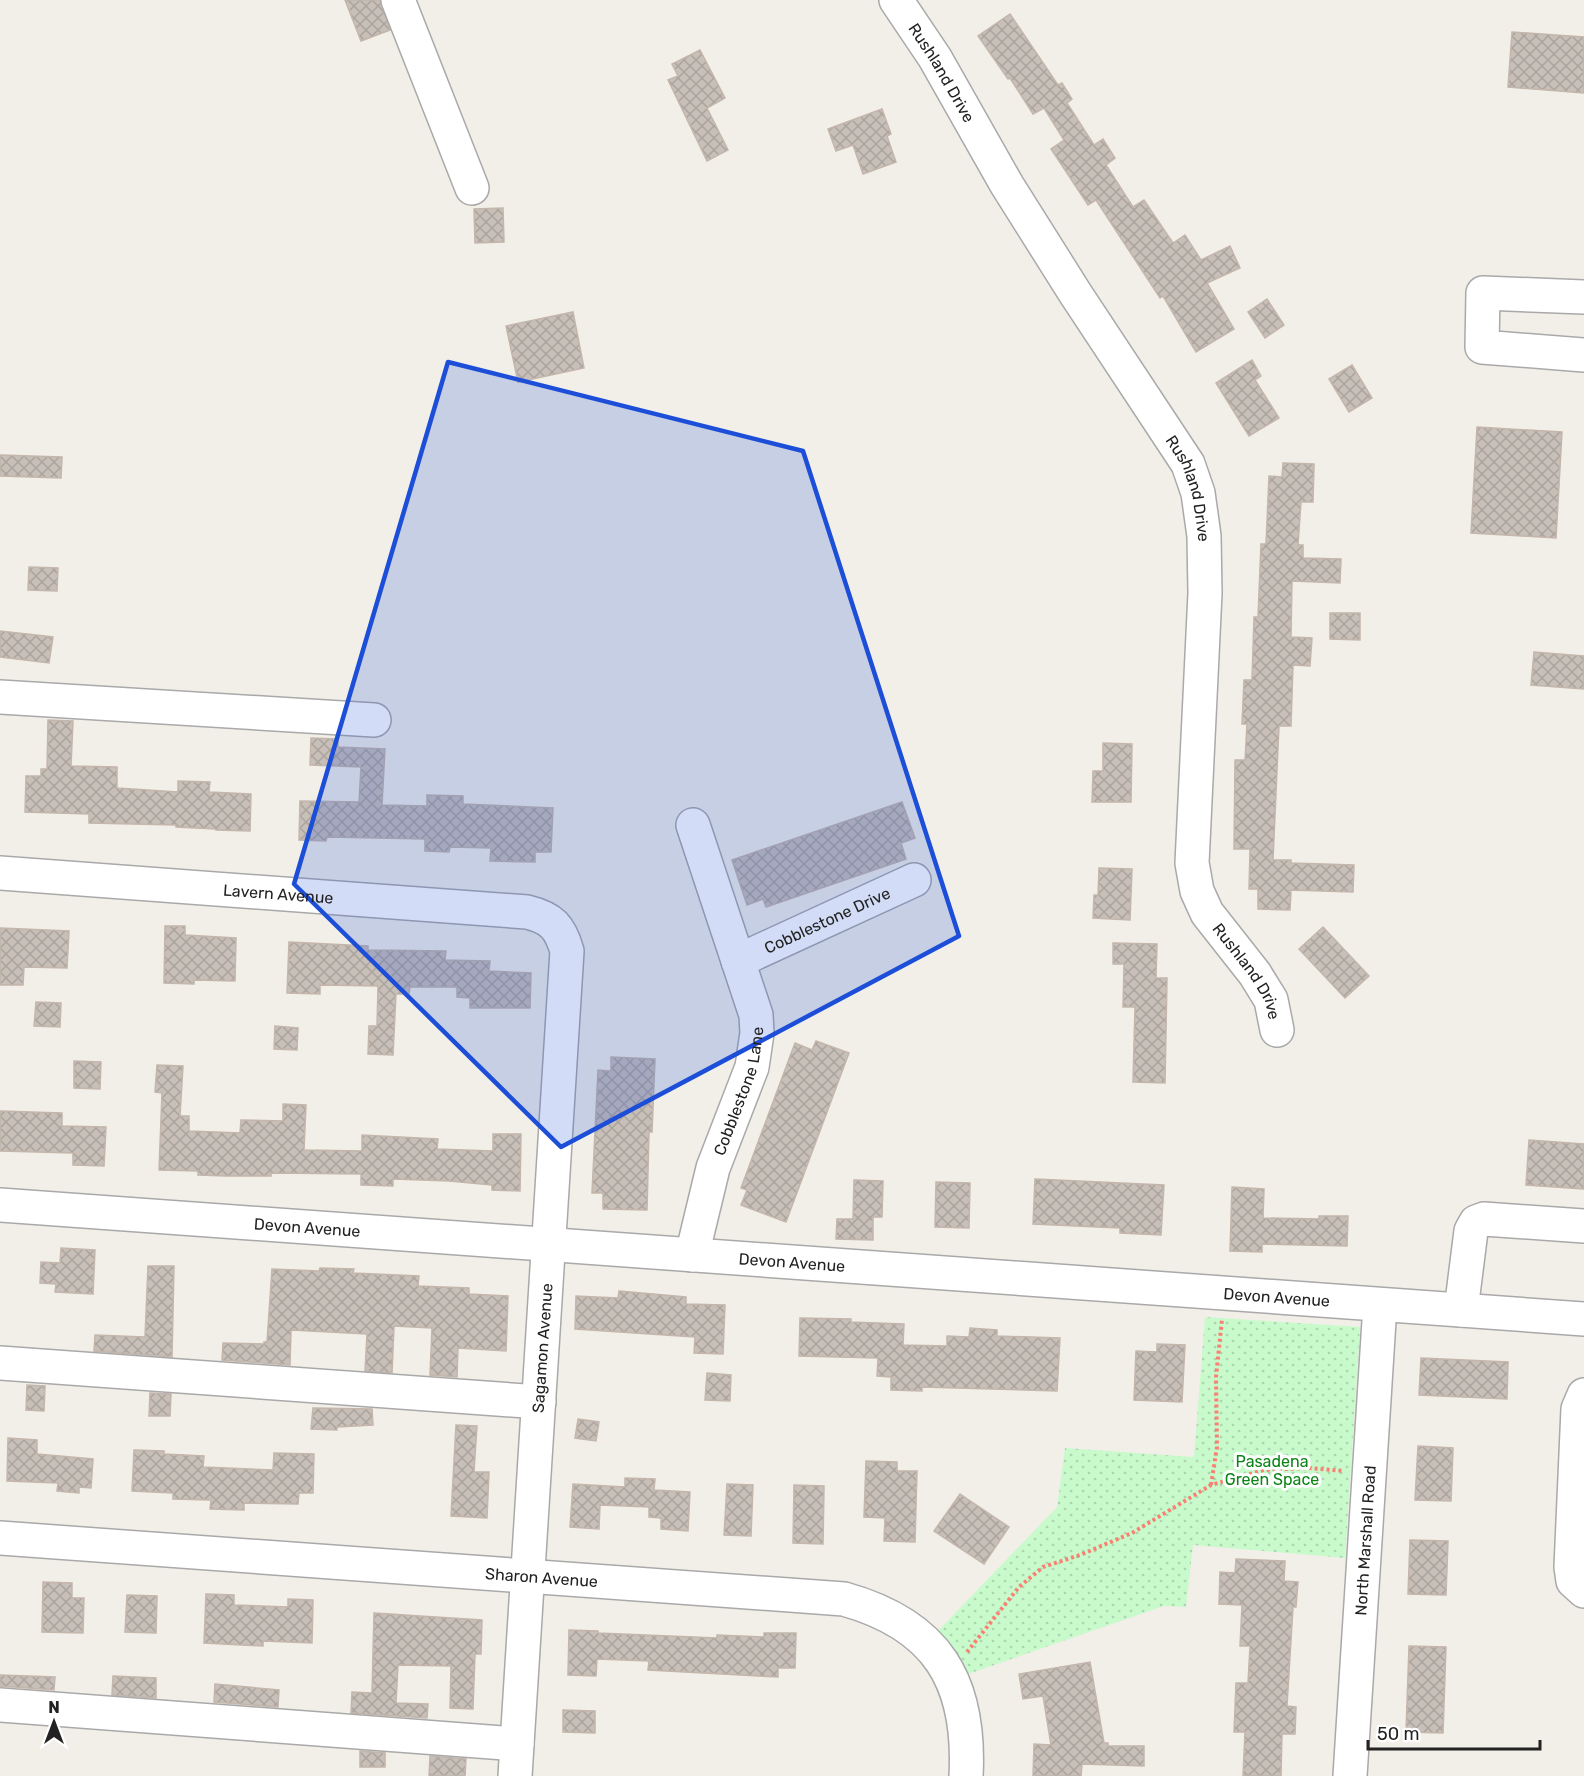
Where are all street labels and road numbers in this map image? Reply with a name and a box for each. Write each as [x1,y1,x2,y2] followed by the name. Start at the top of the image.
[904,20,979,126] street label: Rushland Drive
[1162,432,1213,542] street label: Rushland Drive
[222,881,334,908] street label: Lavern Avenue
[761,883,893,958] street label: Cobblestone Drive
[1209,919,1284,1021] street label: Rushland Drive
[710,1026,767,1158] street label: Cobblestone Lane
[253,1214,361,1241] street label: Devon Avenue
[738,1249,846,1276] street label: Devon Avenue
[528,1283,557,1413] street label: Sagamon Avenue
[1223,1284,1331,1311] street label: Devon Avenue
[1351,1465,1380,1616] street label: North Marshall Road
[485,1564,599,1591] street label: Sharon Avenue

